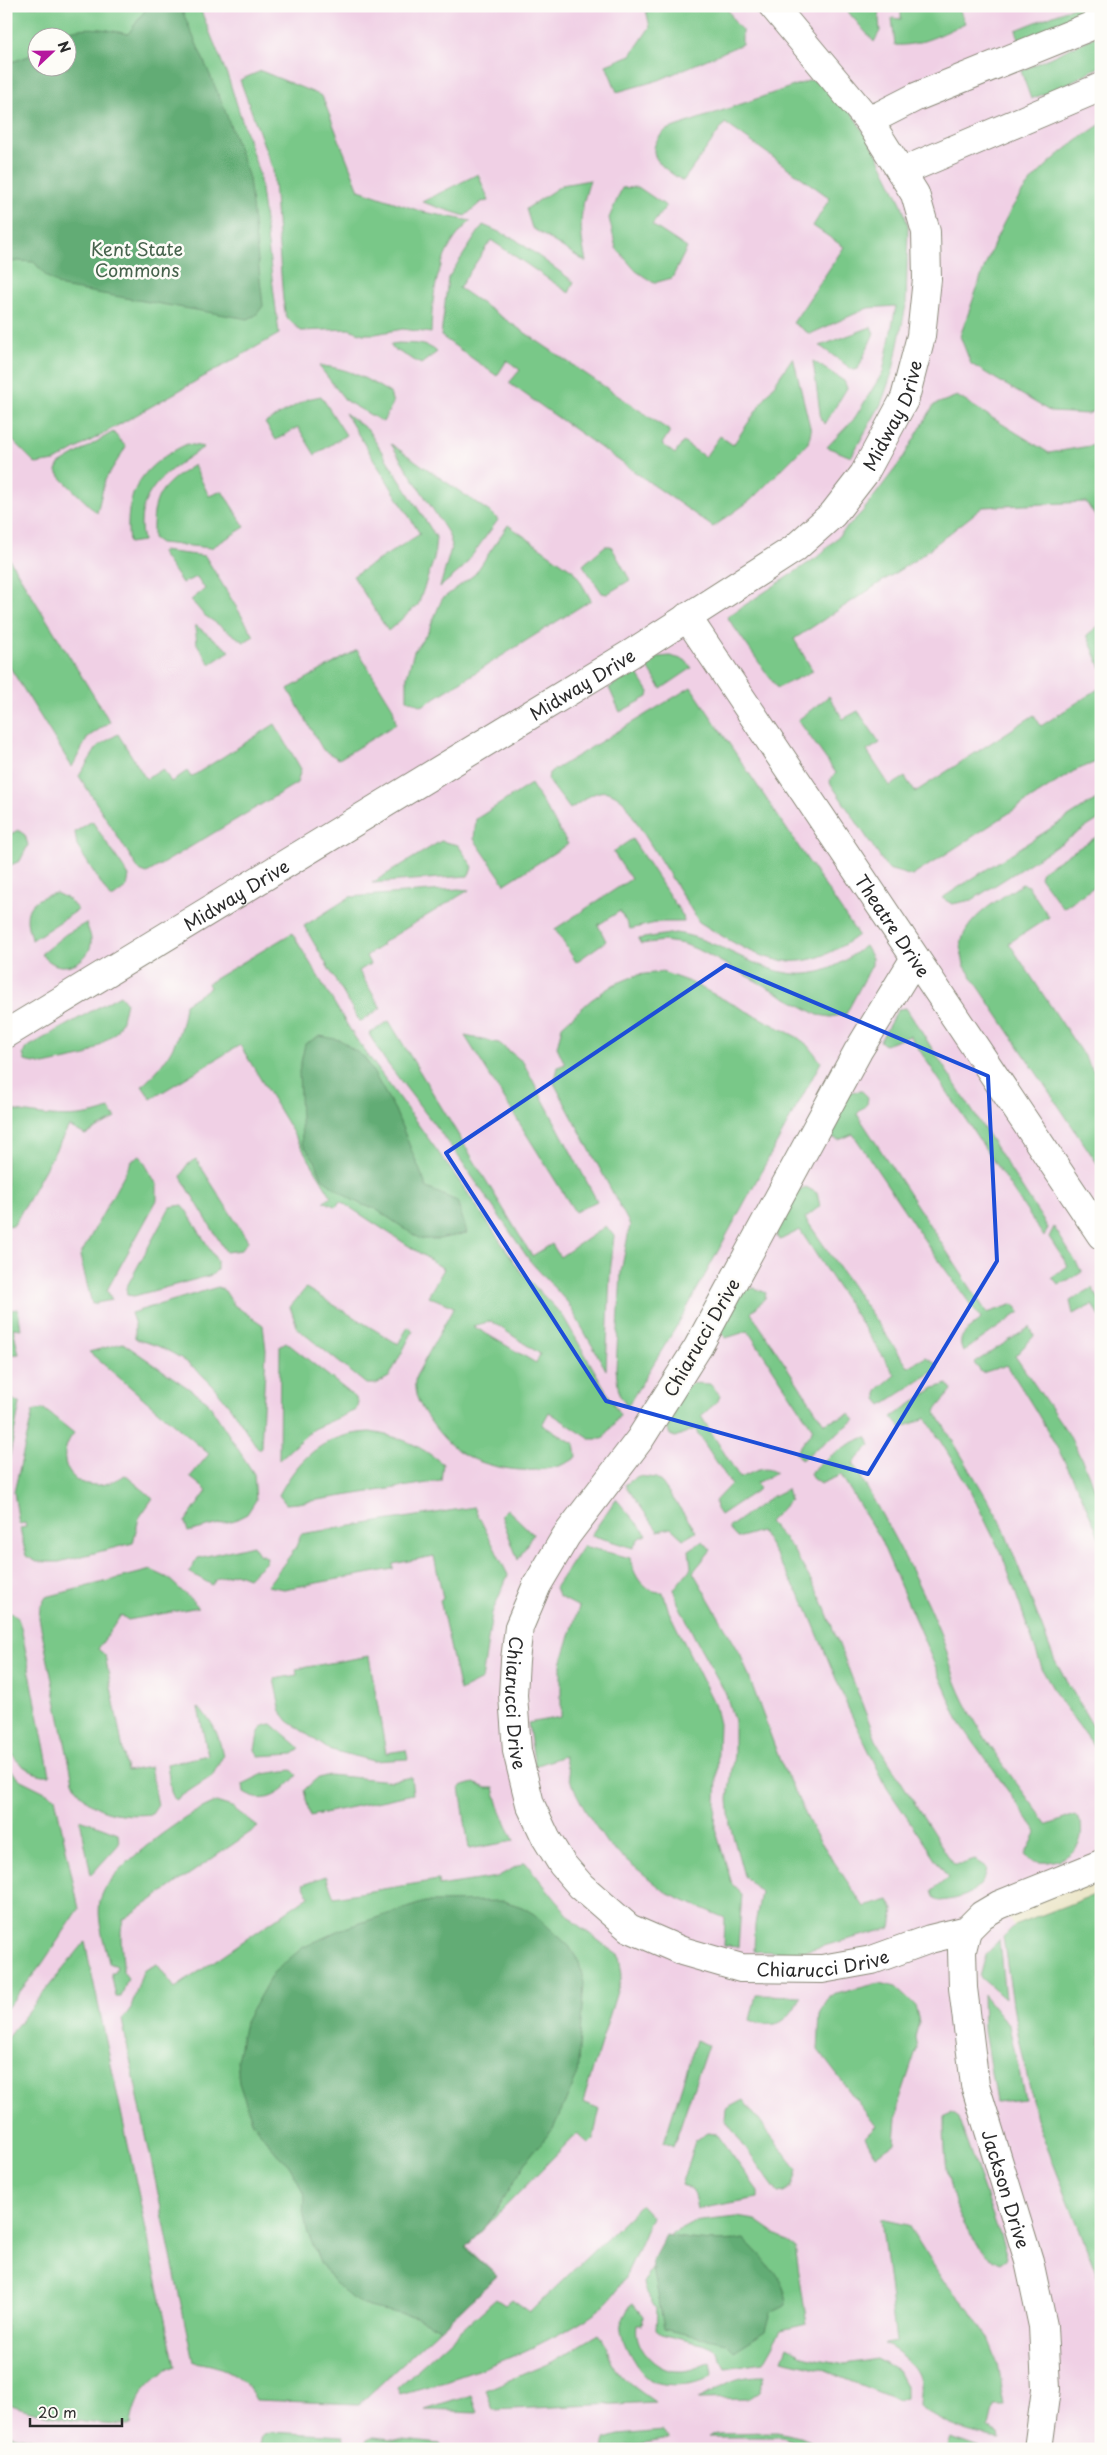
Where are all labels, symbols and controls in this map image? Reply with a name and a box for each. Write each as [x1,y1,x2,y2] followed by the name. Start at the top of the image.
[28,28,78,78] north arrow
[53,38,76,56] text: N
[91,235,183,283] park label: Kent State Commons
[855,357,928,475] street label: Midway Drive
[524,641,640,726] street label: Midway Drive
[178,852,294,937] street label: Midway Drive
[849,868,938,982] street label: Theatre Drive
[656,1273,746,1401] street label: Chiarucci Drive
[500,1635,534,1772] street label: Chiarucci Drive
[756,1942,892,1983] street label: Chiarucci Drive
[976,2126,1038,2252] street label: Jackson Drive
[30,2395,122,2427] scale bar
[38,2400,77,2423] text: 20 m

